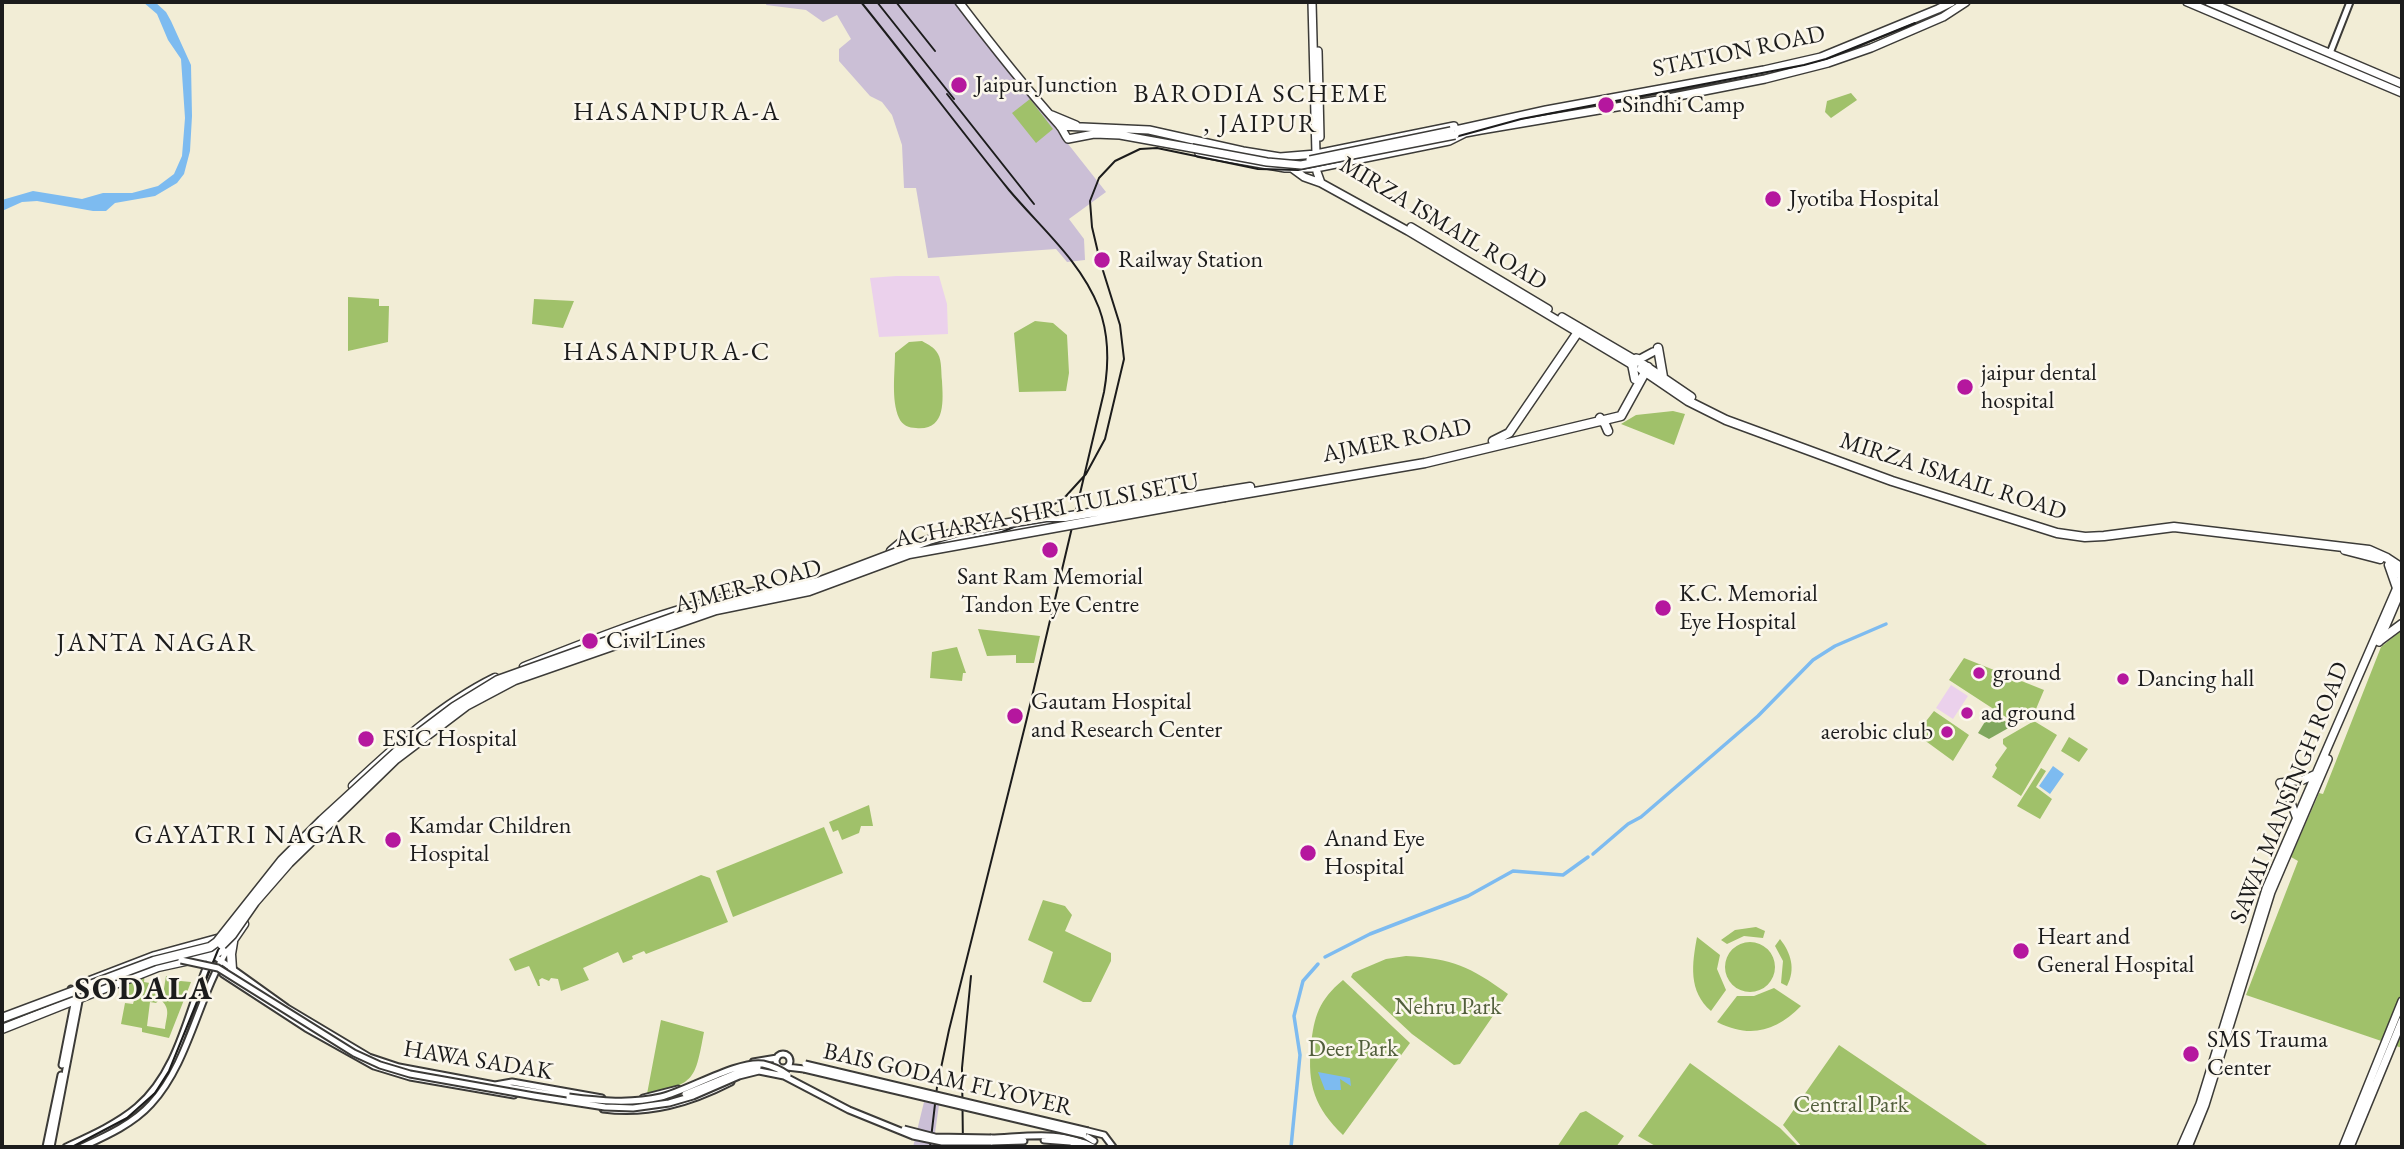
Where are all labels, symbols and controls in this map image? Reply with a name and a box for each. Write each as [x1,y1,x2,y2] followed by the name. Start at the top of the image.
[1650,20,1828,84] street label: STATION ROAD
[975,71,1118,99] place label: Jaipur Junction
[949,75,969,95] marker: Jaipur Junction
[1135,79,1387,140] district label: BARODIA SCHEME , JAIPUR
[1622,91,1745,119] place label: Sindhi Camp
[1596,95,1616,115] marker: Sindhi Camp
[574,97,780,129] district label: HASANPURA-A
[1334,151,1552,297] street label: MIRZA ISMAIL ROAD
[1789,185,1939,213] place label: Jyotiba Hospital
[1763,189,1783,209] marker: Jyotiba Hospital
[1118,246,1263,274] place label: Railway Station
[1092,250,1112,270] marker: Railway Station
[564,337,770,369] district label: HASANPURA-C
[1981,359,2097,415] place label: jaipur dental hospital
[1955,377,1975,397] marker: jaipur dental hospital
[1320,412,1474,470] street label: AJMER ROAD
[1836,427,2070,527] street label: MIRZA ISMAIL ROAD
[892,467,1202,555] street label: ACHARYA SHRI TULSI SETU
[1040,540,1060,560] marker: Sant Ram Memorial Tandon Eye Centre
[671,554,825,620] street label: AJMER ROAD
[957,563,1143,619] place label: Sant Ram Memorial Tandon Eye Centre
[1679,580,1818,636] place label: K.C. Memorial Eye Hospital
[1653,598,1673,618] marker: K.C. Memorial Eye Hospital
[606,627,706,655] place label: Civil Lines
[58,628,256,660] district label: JANTA NAGAR
[580,631,600,651] marker: Civil Lines
[2224,658,2356,928] street label: SAWAI MANSINGH ROAD
[1993,659,2061,687] place label: ground
[1971,665,1987,681] marker: ground
[2137,665,2254,693] place label: Dancing hall
[2115,671,2131,687] marker: Dancing hall
[1031,688,1222,744] place label: Gautam Hospital and Research Center
[1981,699,2075,727] place label: ad ground
[1959,705,1975,721] marker: ad ground
[1005,706,1025,726] marker: Gautam Hospital and Research Center
[1821,718,1933,746] place label: aerobic club
[1939,724,1955,740] marker: aerobic club
[382,725,517,753] place label: ESIC Hospital
[356,729,376,749] marker: ESIC Hospital
[409,812,571,868] place label: Kamdar Children Hospital
[136,820,366,852] district label: GAYATRI NAGAR
[1324,825,1425,881] place label: Anand Eye Hospital
[383,830,403,850] marker: Kamdar Children Hospital
[1298,843,1318,863] marker: Anand Eye Hospital
[2037,923,2194,979] place label: Heart and General Hospital
[2011,941,2031,961] marker: Heart and General Hospital
[75,971,213,1009] district label: SODALA
[1394,993,1502,1021] park label: Nehru Park
[2207,1026,2328,1082] place label: SMS Trauma Center
[401,1035,555,1087] street label: HAWA SADAK
[1308,1035,1398,1063] park label: Deer Park
[821,1037,1075,1123] street label: BAIS GODAM FLYOVER
[2181,1044,2201,1064] marker: SMS Trauma Center
[1793,1091,1909,1119] park label: Central Park

